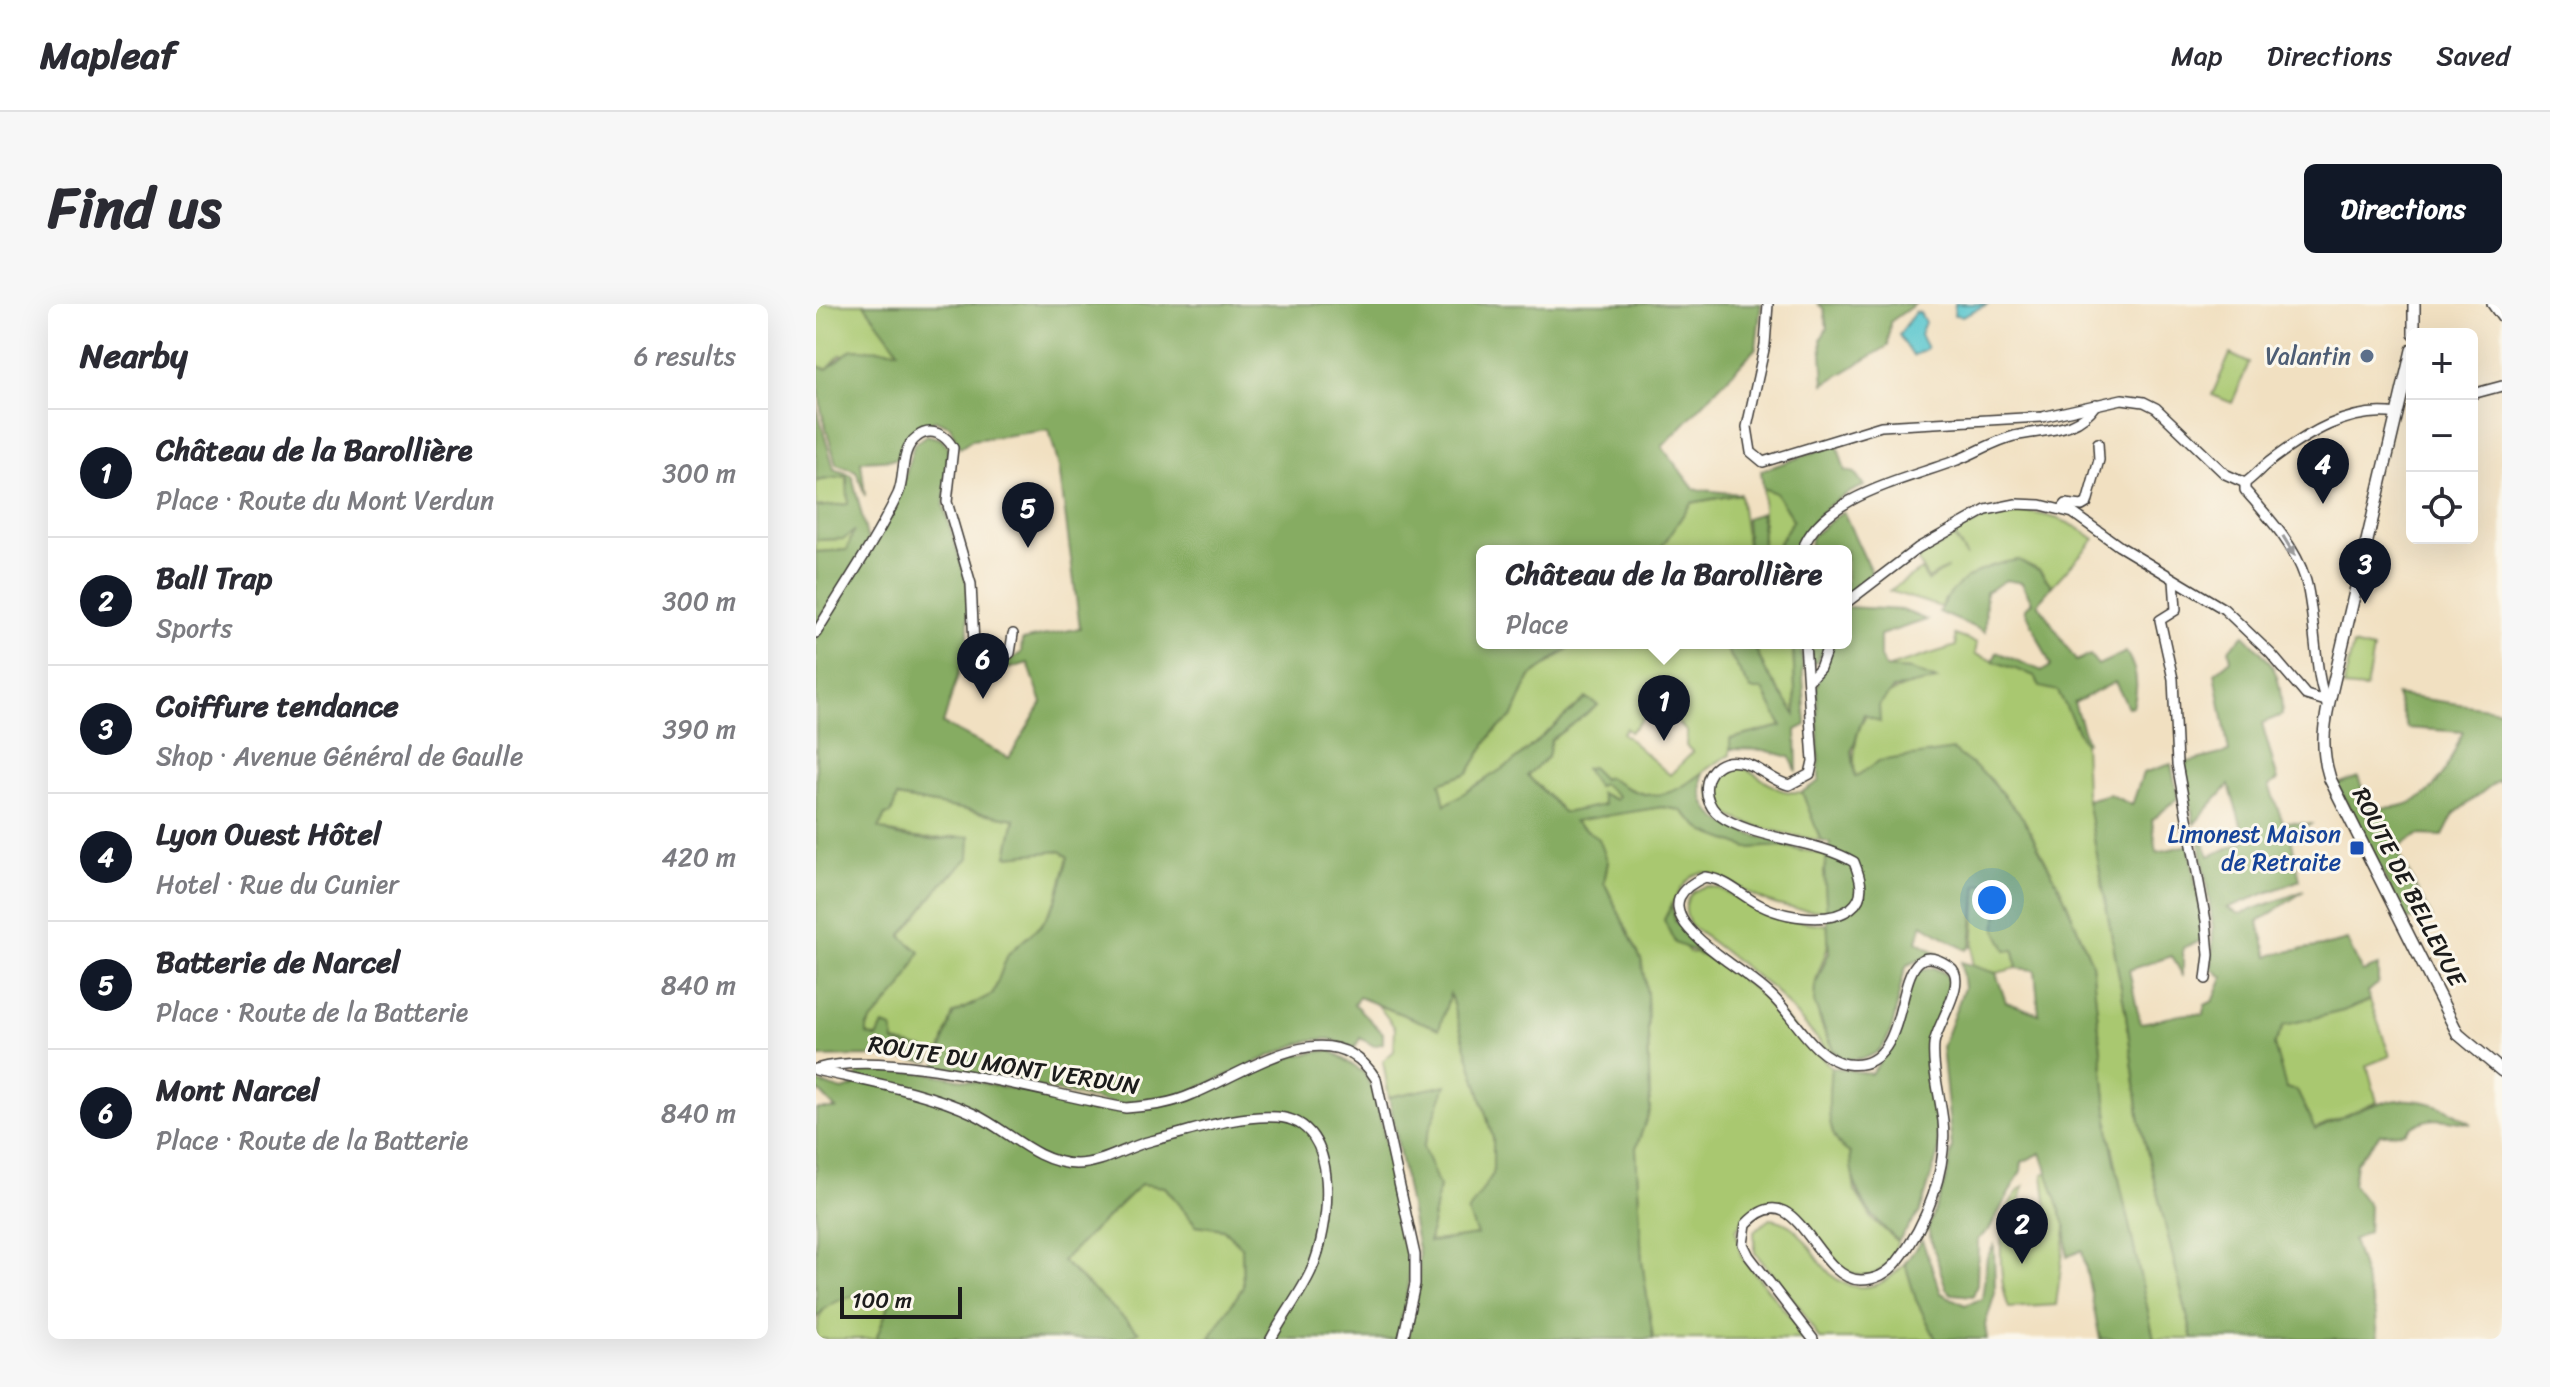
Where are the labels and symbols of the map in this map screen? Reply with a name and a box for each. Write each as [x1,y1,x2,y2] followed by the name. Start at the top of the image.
[2265,335,2351,377] place label: Valantin
[2358,347,2376,365] marker: Valantin
[2297,438,2349,504] pin: 4
[1002,482,1054,548] pin: 5
[2282,535,2296,557] one-way arrow
[2339,538,2391,604] pin: 3
[957,633,1009,699] pin: 6
[1638,675,1690,741] pin: 1
[2340,780,2478,996] street label: ROUTE DE BELLEVUE
[2167,813,2341,883] place label: Limonest Maison de Retraite
[2348,839,2366,857] marker: Limonest Maison de Retraite
[1972,880,2012,920] your location
[866,1023,1143,1107] street label: ROUTE DU MONT VERDUN
[1996,1198,2048,1264] pin: 2
[840,1283,962,1319] scale bar

